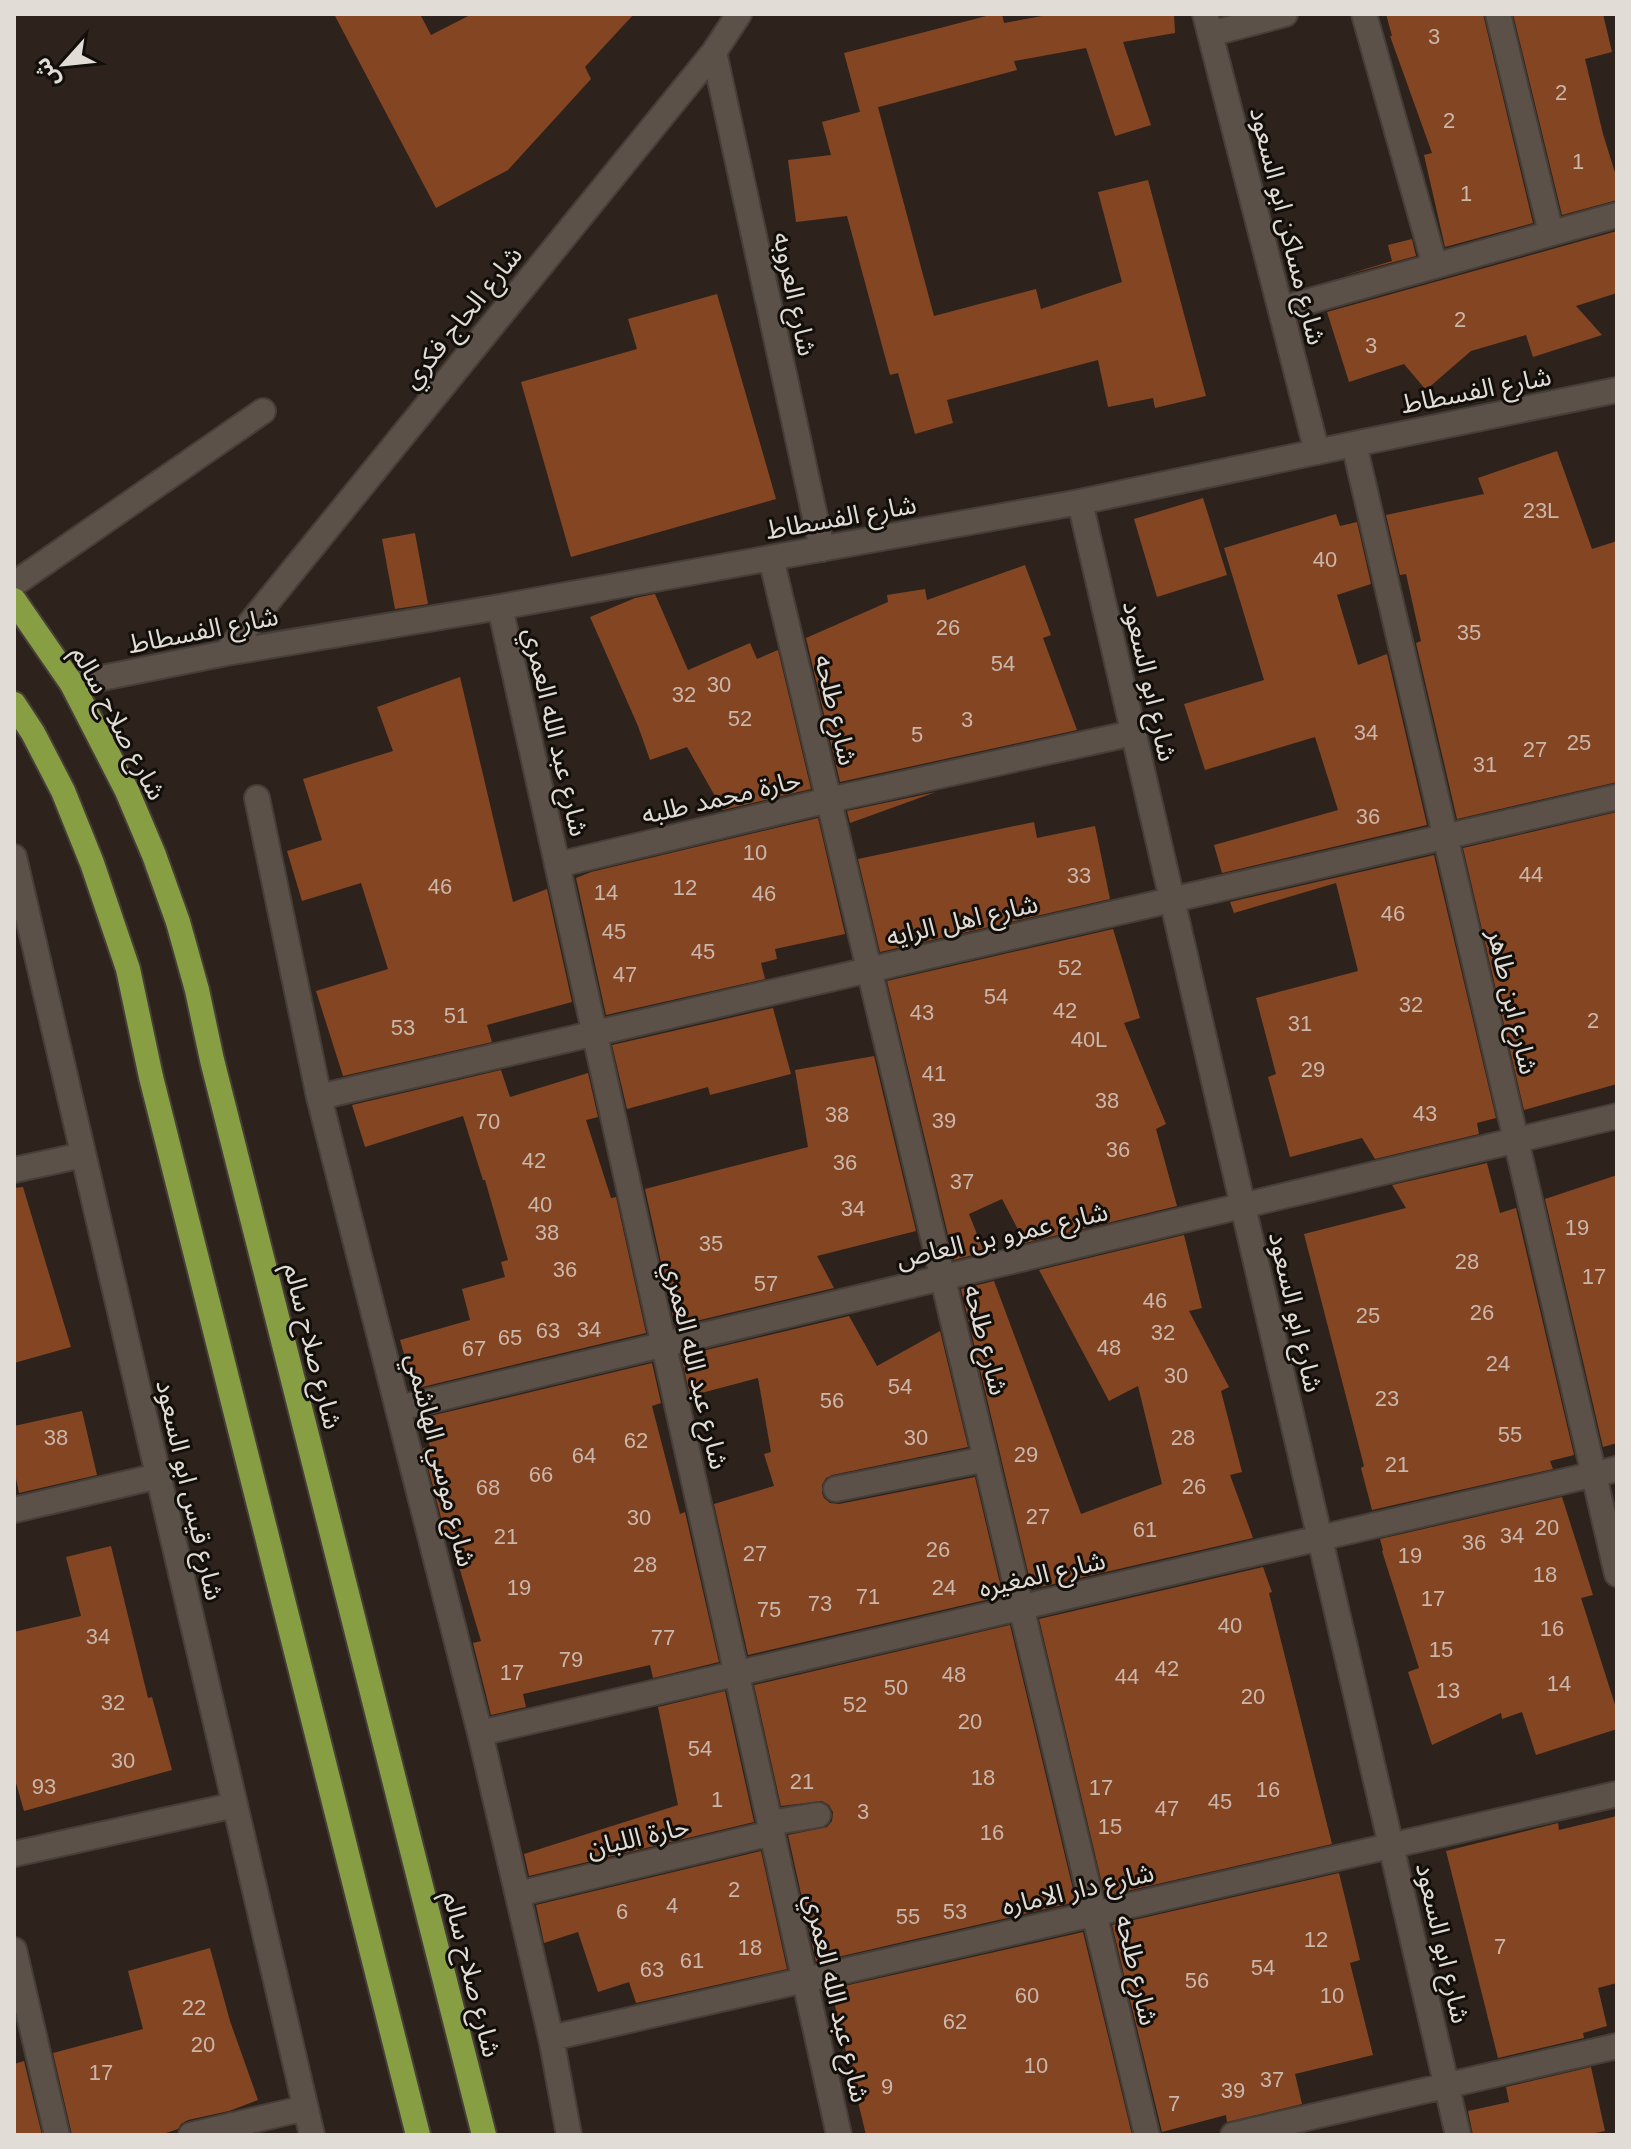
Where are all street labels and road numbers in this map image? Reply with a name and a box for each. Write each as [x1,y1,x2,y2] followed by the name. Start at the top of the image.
[1240,104,1332,349] street label: شارع مساكن ابو السعود
[763,229,823,360] street label: شارع العروبه
[396,240,532,397] street label: شارع الحاج فكري
[1398,361,1554,423] street label: شارع الفسطاط
[763,489,919,549] street label: شارع الفسطاط
[1113,598,1183,765] street label: شارع ابو السعود
[125,601,281,663] street label: شارع الفسطاط
[513,625,595,840] street label: شارع عبد الله العمري
[61,641,172,807] street label: شارع صلاح سالم
[805,652,863,769] street label: شارع طلحه
[639,764,803,830] street label: حارة محمد طلبه
[883,888,1041,956] street label: شارع اهل الرايه
[1478,926,1544,1078] street label: شارع ابن طاهر
[893,1196,1112,1278] street label: شارع عمرو بن العاص
[1259,1229,1329,1396] street label: شارع ابو السعود
[653,1258,735,1473] street label: شارع عبد الله العمري
[273,1260,348,1433] street label: شارع صلاح سالم
[954,1282,1014,1399] street label: شارع طلحه
[395,1350,482,1571] street label: شارع موسي الهاشمي
[146,1377,230,1604] street label: شارع قيس ابو السعود
[976,1545,1109,1607] street label: شارع المغيره
[584,1811,692,1863] street label: حارة اللبان
[999,1857,1158,1925] street label: شارع دار الاماره
[1406,1860,1476,2027] street label: شارع ابو السعود
[432,1888,507,2061] street label: شارع صلاح سالم
[794,1891,876,2106] street label: شارع عبد الله العمري
[1106,1912,1164,2029] street label: شارع طلحه

